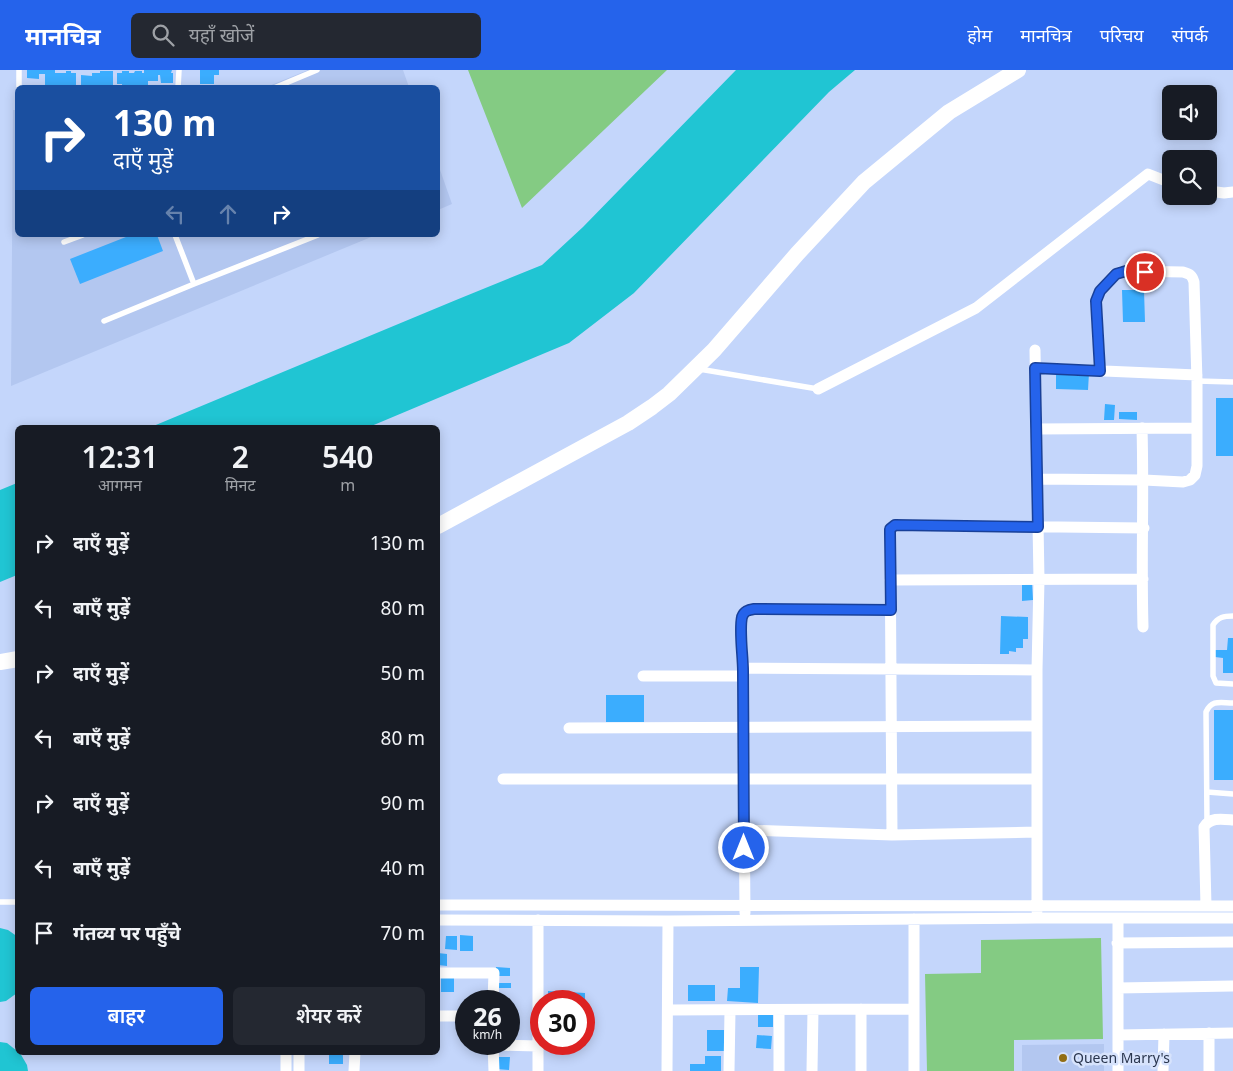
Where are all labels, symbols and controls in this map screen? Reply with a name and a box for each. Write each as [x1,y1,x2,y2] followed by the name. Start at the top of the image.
[131,13,481,58] search box
[25,19,101,52] text: मानचित्र
[149,21,177,49] icon: search
[189,22,254,48] text: यहाँ खोजें
[967,23,992,47] text: होम
[1020,23,1072,47] text: मानचित्र
[1100,23,1144,47] text: परिचय
[1172,23,1208,47] text: संपर्क
[1162,85,1217,205] map controls
[1162,85,1217,140] button: sound
[113,99,216,146] text: 130 m
[30,105,95,170] icon: right
[113,144,173,174] text: दाएँ मुड़ें
[1162,150,1217,205] button: search
[161,200,189,228] icon: left
[214,200,242,228] icon: ahead
[267,200,295,228] icon: right
[1124,251,1166,293] pin
[1131,258,1159,286] icon: arrive
[81,436,158,477] text: 12:31
[232,436,249,477] text: 2
[322,436,374,477] text: 540
[98,474,142,496] text: आगमन
[225,474,256,496] text: मिनट
[340,474,355,496] text: m
[30,529,58,557] icon: right
[73,530,129,556] text: दाएँ मुड़ें
[370,530,425,556] text: 130 m
[30,594,58,622] icon: left
[73,595,130,621] text: बाएँ मुड़ें
[381,595,425,621] text: 80 m
[30,659,58,687] icon: right
[73,660,129,686] text: दाएँ मुड़ें
[381,660,425,686] text: 50 m
[30,724,58,752] icon: left
[73,725,130,751] text: बाएँ मुड़ें
[381,725,425,751] text: 80 m
[30,789,58,817] icon: right
[73,790,129,816] text: दाएँ मुड़ें
[381,790,425,816] text: 90 m
[717,821,769,873] position arrow
[30,854,58,882] icon: left
[73,855,130,881] text: बाएँ मुड़ें
[381,855,425,881] text: 40 m
[30,919,58,947] icon: arrive
[73,920,181,946] text: गंतव्य पर पहुँचे
[381,920,425,946] text: 70 m
[30,987,223,1045] button: बाहर
[233,987,425,1045] button: शेयर करें
[530,990,595,1055] speed limit sign: 30
[473,999,502,1033] text: 26
[473,1026,502,1043] text: km/h
[1073,1048,1170,1067] place label: Queen Marry's
[1057,1052,1069,1064] marker: Queen Marry's

